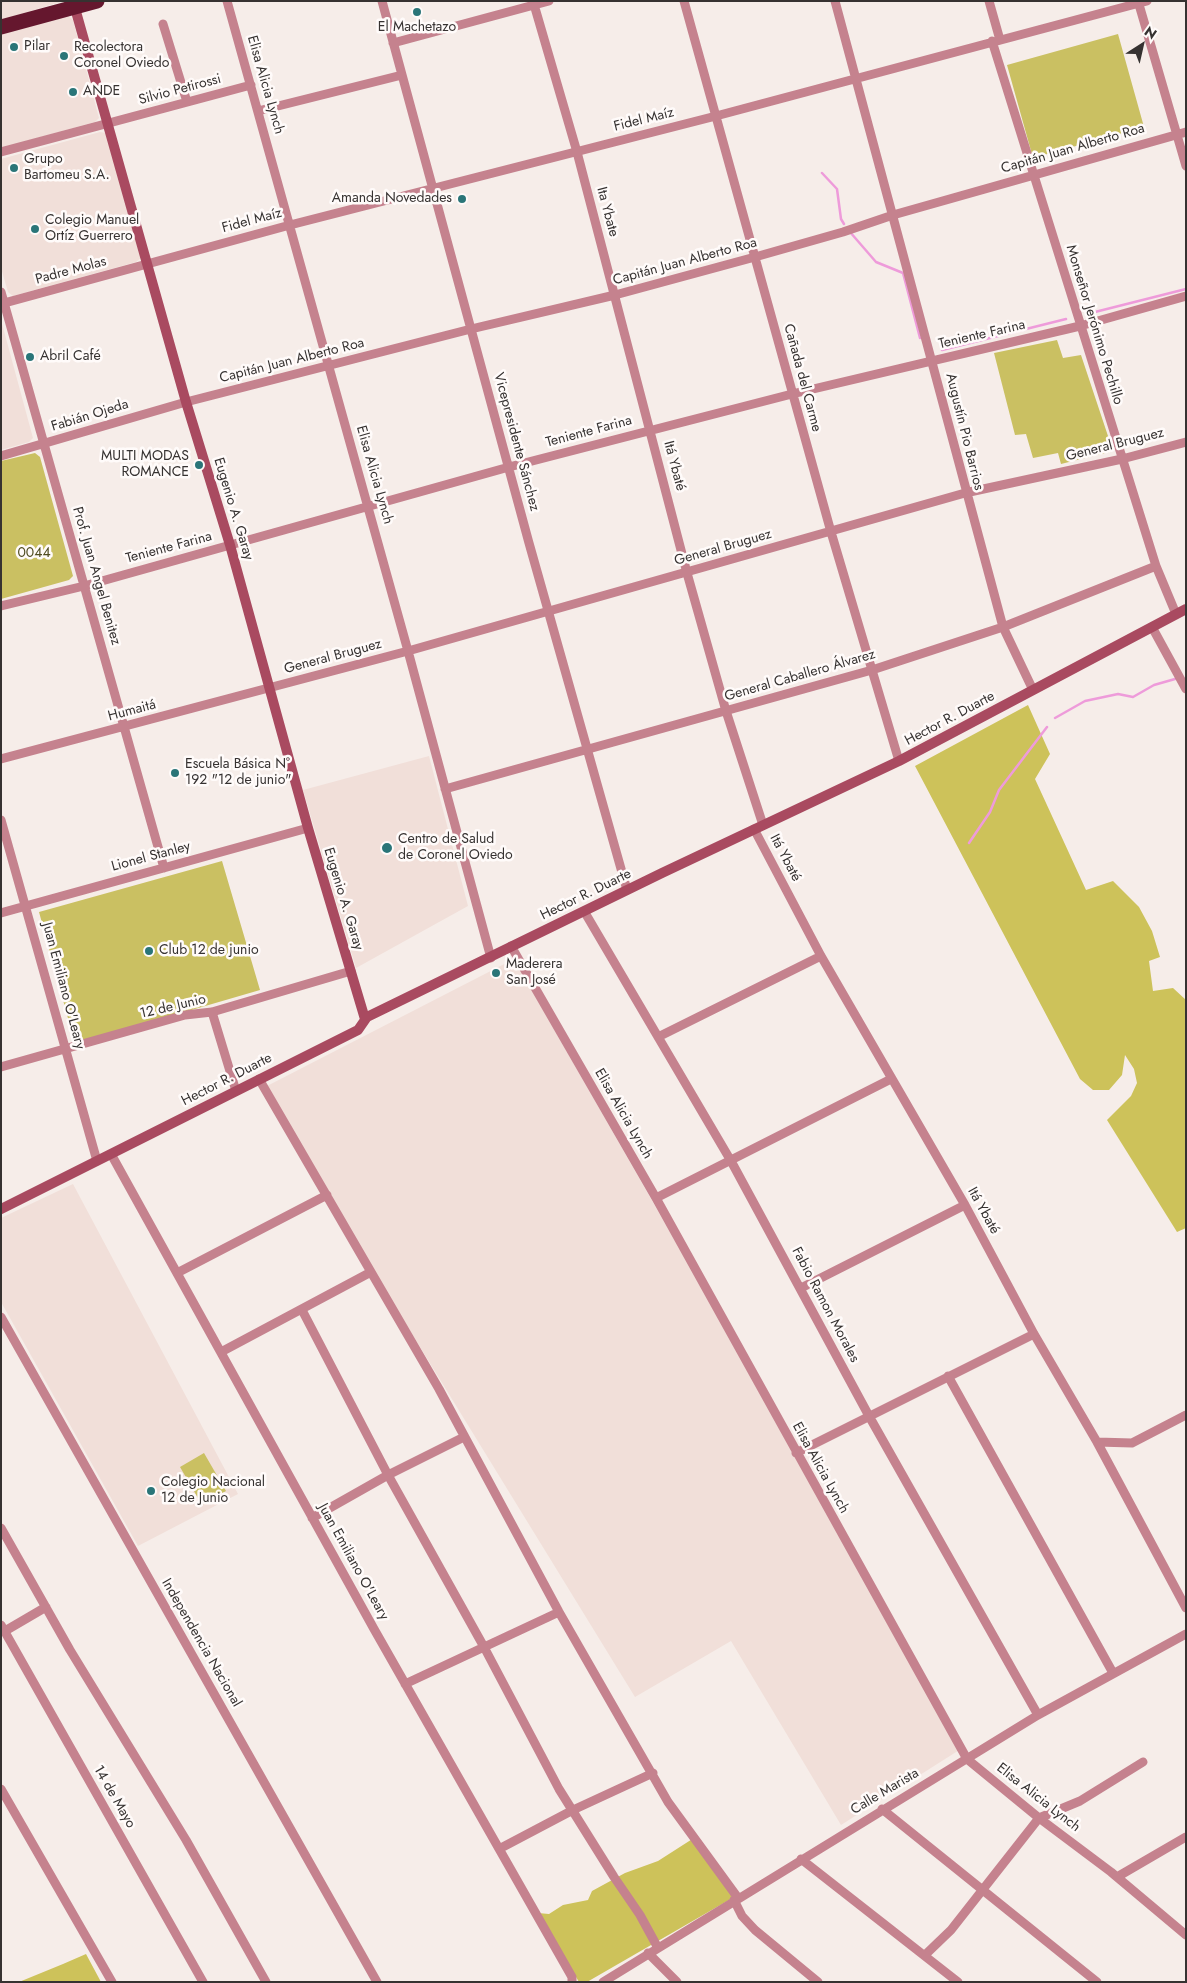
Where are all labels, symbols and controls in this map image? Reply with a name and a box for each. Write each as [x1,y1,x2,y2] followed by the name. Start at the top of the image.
[411,6,423,18] marker: El Machetazo
[378,20,456,36] place label: El Machetazo
[1117,20,1167,70] north arrow
[1140,21,1161,44] text: N
[243,34,287,136] street label: Elisa Alicia Lynch
[24,39,50,55] place label: Pilar
[74,40,169,72] place label: Recolectora Coronel Oviedo
[8,41,20,53] marker: Pilar
[58,50,70,62] marker: Recolectora Coronel Oviedo
[137,71,223,109] street label: Silvio Petirossi
[83,84,120,100] place label: ANDE
[67,86,79,98] marker: ANDE
[612,104,676,136] street label: Fidel Maíz
[999,120,1147,178] street label: Capitán Juan Alberto Roa
[24,152,110,184] place label: Grupo Bartomeu S.A.
[8,162,20,174] marker: Grupo Bartomeu S.A.
[592,185,622,239] street label: Ita Ybate
[332,191,452,207] place label: Amanda Novedades
[456,193,468,205] marker: Amanda Novedades
[220,205,284,237] street label: Fidel Maíz
[45,213,139,246] place label: Colegio Manuel Ortíz Guerrero
[29,223,41,235] marker: Colegio Manuel Ortíz Guerrero
[611,235,759,289] street label: Capitán Juan Alberto Roa
[1062,243,1126,407] street label: Monseñor Jerónimo Pechillo
[34,253,108,289] street label: Padre Molas
[937,317,1027,353] street label: Teniente Farina
[779,322,825,434] street label: Cañada del Carme
[218,335,366,387] street label: Capitán Juan Alberto Roa
[40,349,101,365] place label: Abril Café
[24,351,36,363] marker: Abril Café
[489,371,543,513] street label: Vicepresidente Sánchez
[941,372,987,492] street label: Augustín Pio Barrios
[49,396,131,436] street label: Fabián Ojeda
[544,412,634,452] street label: Teniente Farina
[352,424,396,526] street label: Elisa Alicia Lynch
[1064,425,1166,465] street label: General Bruguez
[659,439,689,493] street label: Itá Ybaté
[101,449,189,482] place label: MULTI MODAS ROMANCE
[209,456,257,562] street label: Eugenio A. Garay
[193,459,205,471] marker: MULTI MODAS ROMANCE
[68,505,124,647] street label: Prof. Juan Angel Benitez
[672,526,774,570] street label: General Bruguez
[124,528,214,568] street label: Teniente Farina
[17,546,51,562] park label: 0044
[282,636,384,678] street label: General Bruguez
[723,646,877,706] street label: General Caballero Álvarez
[902,688,998,750] street label: Hector R. Duarte
[106,697,158,725] street label: Humaitá
[185,757,291,790] place label: Escuela Básica N° 192 "12 de junio"
[169,767,181,779] marker: Escuela Básica N° 192 "12 de junio"
[398,832,513,864] place label: Centro de Salud de Coronel Oviedo
[766,832,804,884] street label: Itá Ybaté
[110,838,192,876] street label: Lionel Stanley
[380,841,394,855] marker: Centro de Salud de Coronel Oviedo
[319,846,367,952] street label: Eugenio A. Garay
[538,866,634,924] street label: Hector R. Duarte
[38,921,88,1051] street label: Juan Emiliano O'Leary
[159,943,259,959] place label: Club 12 de junio
[143,945,155,957] marker: Club 12 de junio
[506,957,563,990] place label: Maderera San José
[490,967,502,979] marker: Maderera San José
[138,991,208,1023] street label: 12 de Junio
[179,1050,275,1110] street label: Hector R. Duarte
[590,1066,656,1162] street label: Elisa Alicia Lynch
[963,1185,1003,1237] street label: Itá Ybaté
[788,1245,862,1365] street label: Fabio Ramon Morales
[788,1419,852,1517] street label: Elisa Alicia Lynch
[161,1475,265,1508] place label: Colegio Nacional 12 de Junio
[145,1485,157,1497] marker: Colegio Nacional 12 de Junio
[314,1501,392,1623] street label: Juan Emiliano O'Leary
[157,1576,245,1710] street label: Independencia Nacional
[993,1760,1083,1836] street label: Elisa Alicia Lynch
[89,1763,139,1831] street label: 14 de Mayo
[848,1765,922,1819] street label: Calle Marista

